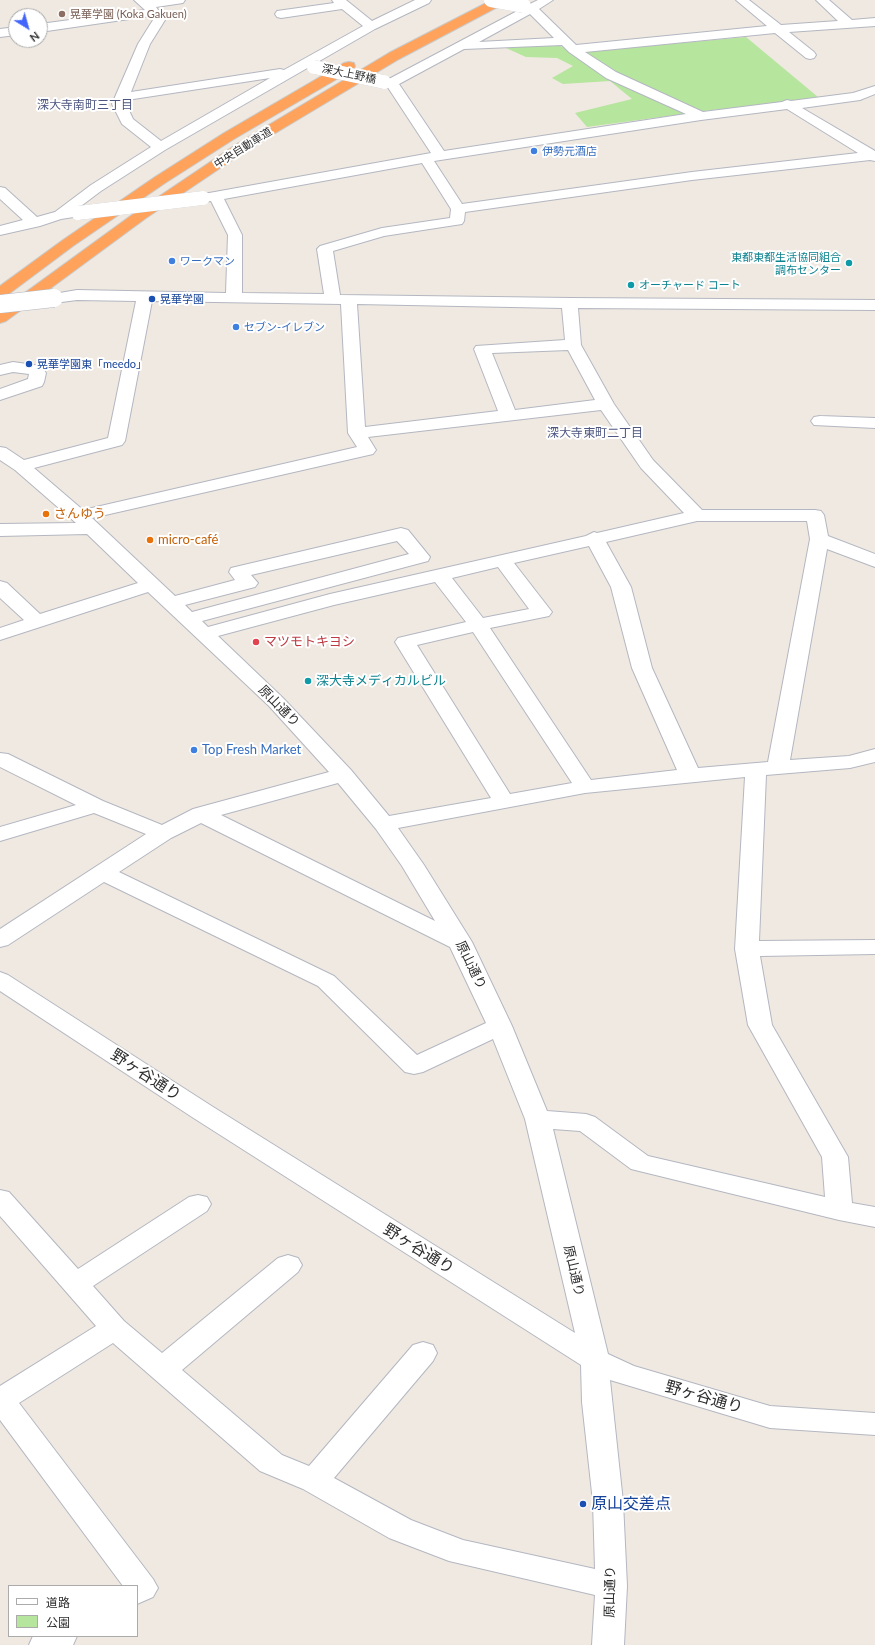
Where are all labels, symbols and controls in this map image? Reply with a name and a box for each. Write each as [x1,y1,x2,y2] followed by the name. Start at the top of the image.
[70,7,187,21] place label: 晃華学園 (Koka Gakuen)
[8,8,48,48] north arrow
[57,9,67,19] marker: 晃華学園 (Koka Gakuen)
[28,29,42,45] text: N
[321,62,377,86] street label: 深大上野橋
[37,98,133,112] district label: 深大寺南町三丁目
[212,125,274,171] street label: 中央自動車道
[542,144,597,158] place label: 伊勢元酒店
[529,146,539,156] marker: 伊勢元酒店
[731,250,841,276] place label: 東都東都生活協同組合 調布センター
[180,254,235,268] place label: ワークマン
[167,256,177,266] marker: ワークマン
[844,258,854,268] marker: 東都東都生活協同組合 調布センター
[639,278,741,292] place label: オーチャード コート
[626,280,636,290] marker: オーチャード コート
[160,292,204,306] place label: 晃華学園
[147,294,157,304] marker: 晃華学園
[244,320,325,334] place label: セブン-イレブン
[231,322,241,332] marker: セブン-イレブン
[37,357,147,371] place label: 晃華学園東「meedo」
[24,359,34,369] marker: 晃華学園東「meedo」
[547,426,643,440] district label: 深大寺東町二丁目
[54,506,106,522] place label: さんゆう
[41,509,51,519] marker: さんゆう
[158,532,218,548] place label: micro-café
[145,535,155,545] marker: micro-café
[264,634,355,650] place label: マツモトキヨシ
[251,637,261,647] marker: マツモトキヨシ
[316,673,446,689] place label: 深大寺メディカルビル
[303,676,313,686] marker: 深大寺メディカルビル
[255,682,303,730] street label: 原山通り
[202,742,301,758] place label: Top Fresh Market
[189,745,199,755] marker: Top Fresh Market
[453,938,489,992] street label: 原山通り
[107,1045,185,1105] street label: 野ヶ谷通り
[380,1220,458,1278] street label: 野ヶ谷通り
[561,1244,587,1298] street label: 原山通り
[663,1377,745,1417] street label: 野ヶ谷通り
[591,1494,671,1514] place label: 原山交差点
[578,1499,588,1509] marker: 原山交差点
[602,1566,618,1618] street label: 原山通り
[8,1585,138,1637] legend
[46,1595,70,1610] text: 道路
[46,1615,70,1630] text: 公園

